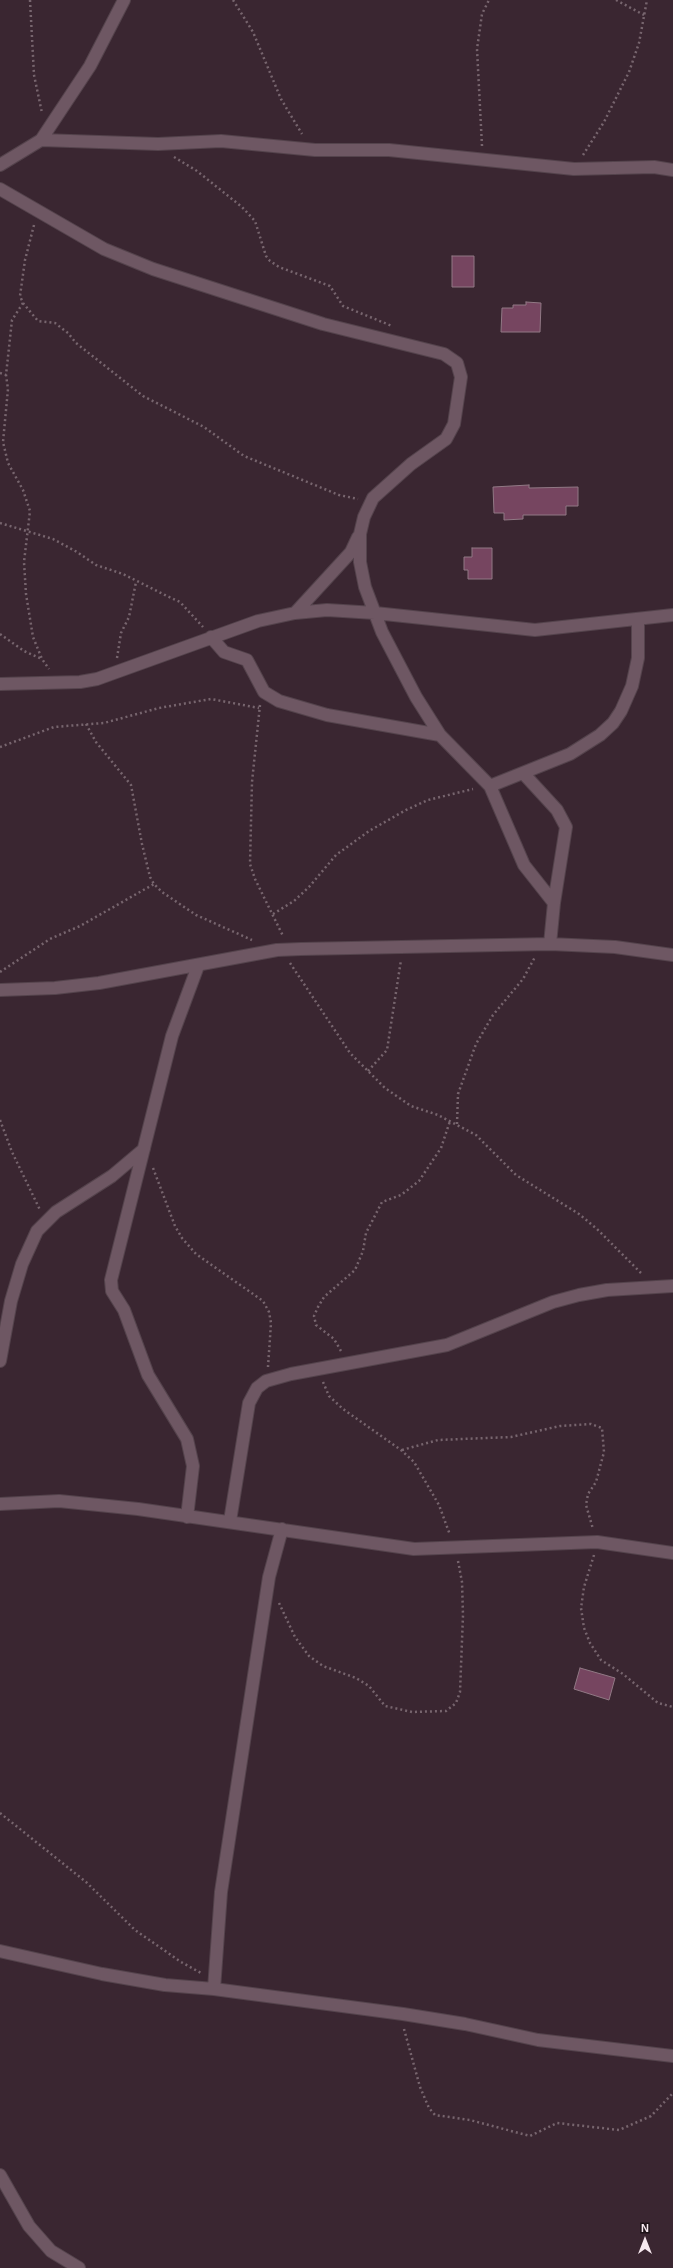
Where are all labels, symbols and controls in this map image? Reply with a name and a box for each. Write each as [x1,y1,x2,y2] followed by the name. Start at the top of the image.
[625,2220,665,2260] north arrow
[641,2222,649,2234] text: N

